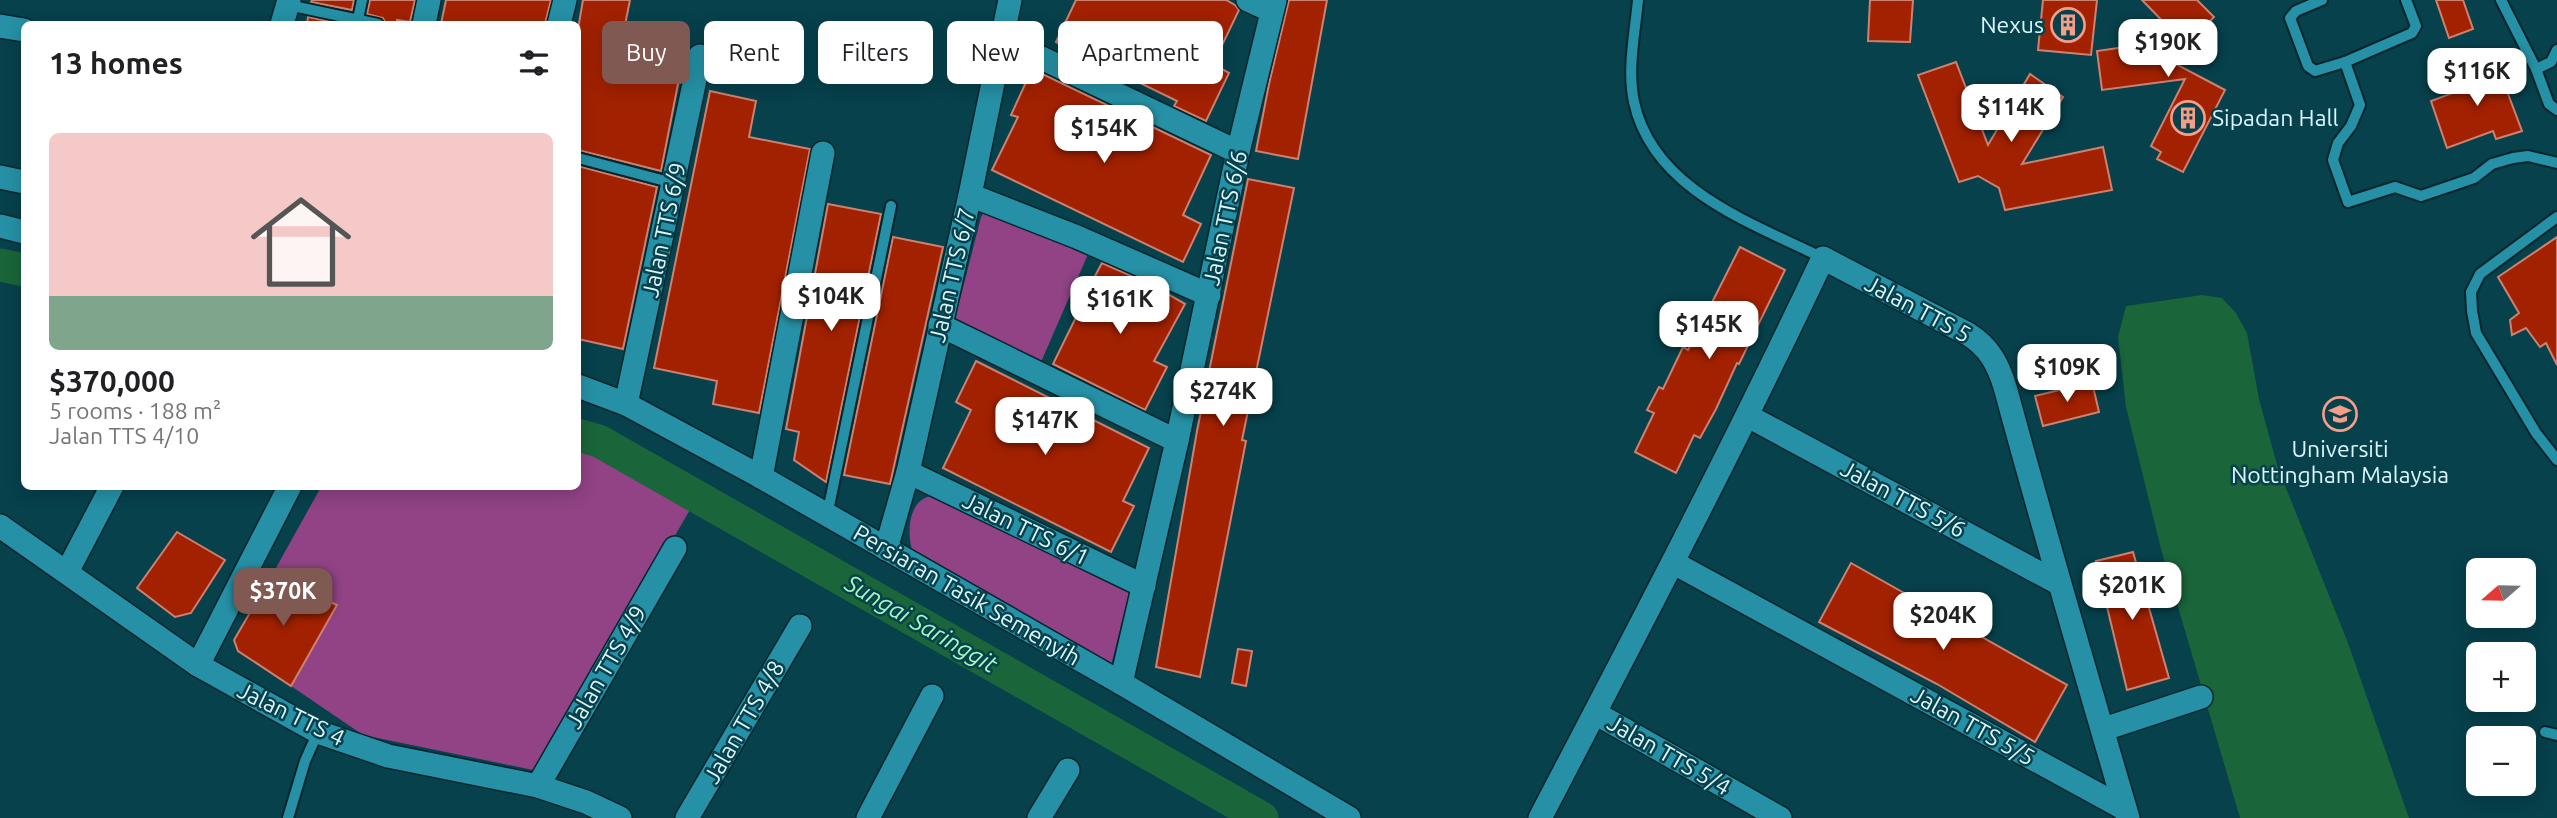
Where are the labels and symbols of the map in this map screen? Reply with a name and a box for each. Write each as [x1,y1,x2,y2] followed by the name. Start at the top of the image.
[2049,6,2087,44] building icon: Nexus
[1980,12,2044,37] place label: Nexus
[2119,20,2217,79] pin: $190K
[2428,48,2526,108] pin: $116K
[1962,85,2060,144] pin: $114K
[2169,99,2207,137] building icon: Sipadan Hall
[2212,105,2339,130] place label: Sipadan Hall
[1055,106,1153,165] pin: $154K
[1198,148,1251,288] street label: Jalan TTS 6/6
[637,160,690,300] street label: Jalan TTS 6/9
[924,205,979,345] street label: Jalan TTS 6/7
[1861,270,1975,347] street label: Jalan TTS 5
[782,274,880,333] pin: $104K
[1071,276,1169,336] pin: $161K
[1660,302,1758,361] pin: $145K
[2018,344,2116,404] pin: $109K
[1174,368,1272,428] pin: $274K
[2321,395,2359,433] school or university icon: Universiti Nottingham Malaysia
[996,398,1094,457] pin: $147K
[2231,436,2449,487] place label: Universiti Nottingham Malaysia
[1837,455,1970,542] street label: Jalan TTS 5/6
[959,487,1093,570] street label: Jalan TTS 6/1
[850,519,1085,670] street label: Persiaran Tasik Semenyih
[2466,558,2536,628] north arrow
[2083,562,2181,622] pin: $201K
[234,568,332,628] pin: $370K
[840,569,1003,678] water label: Sungai Saringgit
[1894,592,1992,652] pin: $204K
[560,601,651,732] street label: Jalan TTS 4/9
[698,656,789,787] street label: Jalan TTS 4/8
[234,677,349,750] street label: Jalan TTS 4
[1907,681,2039,770] street label: Jalan TTS 5/5
[1604,709,1735,800] street label: Jalan TTS 5/4

